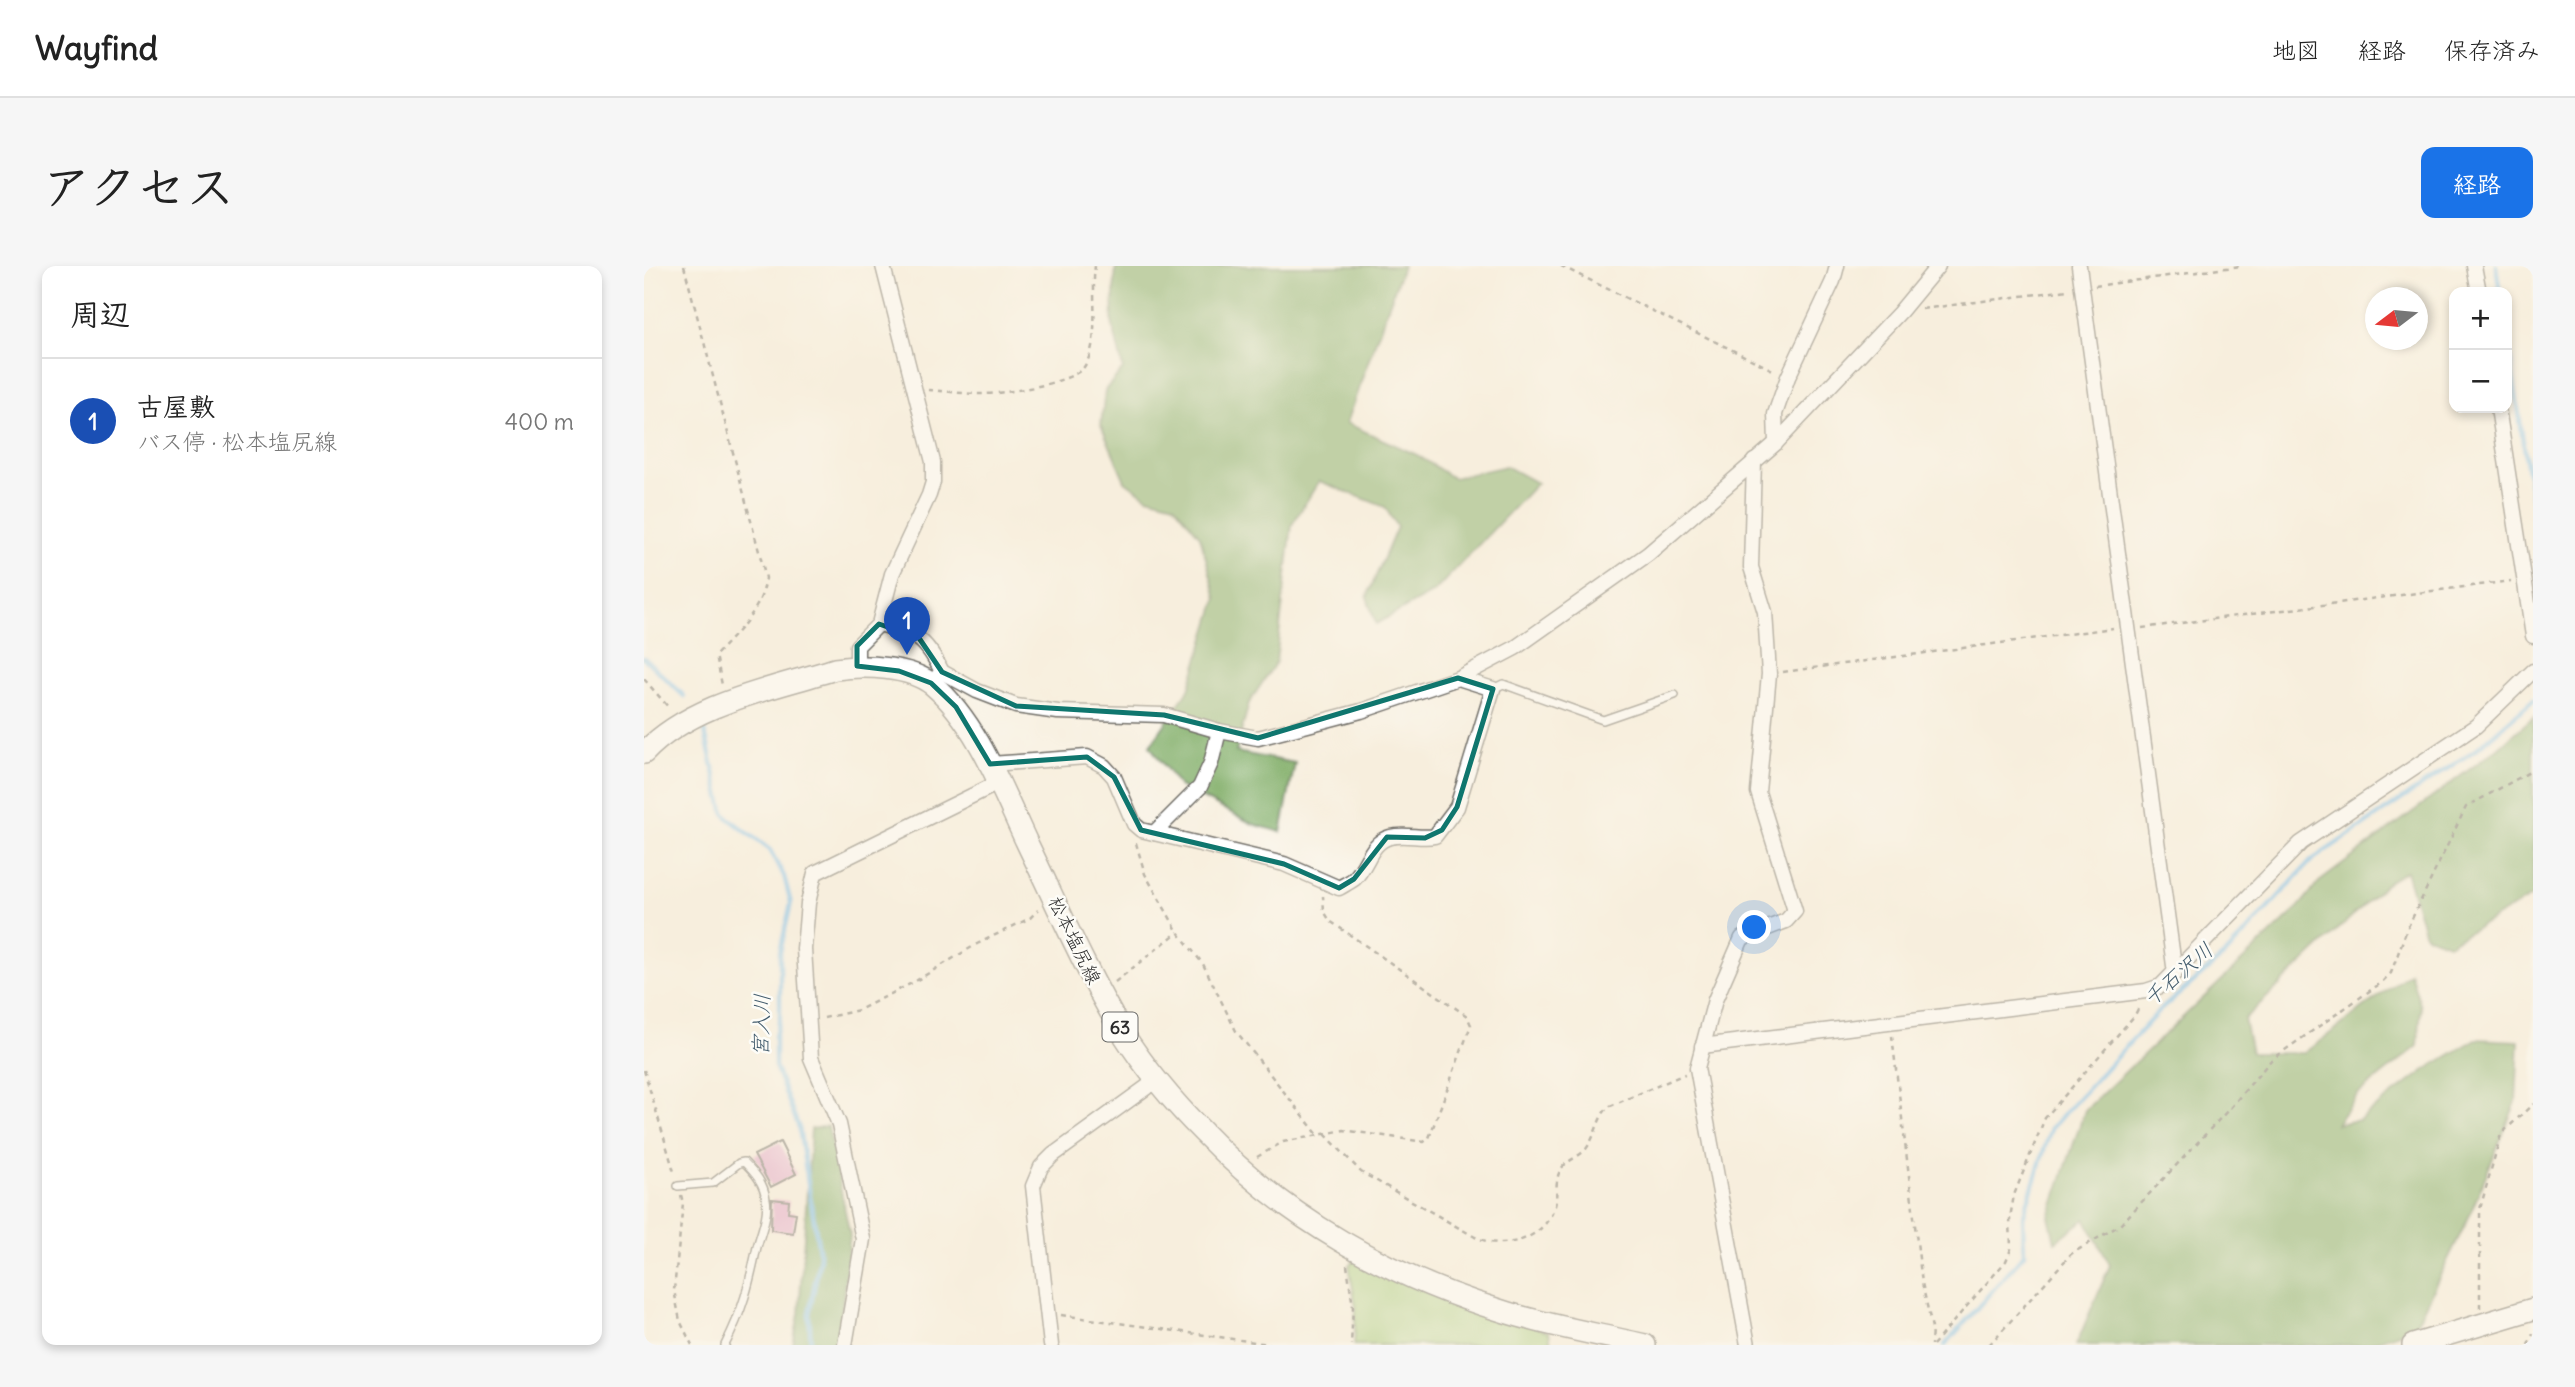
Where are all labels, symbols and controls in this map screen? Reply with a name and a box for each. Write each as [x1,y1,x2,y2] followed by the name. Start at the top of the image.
[35,27,158,69] text: Wayfind
[2272,35,2320,65] text: 地図
[2358,35,2406,65] text: 経路
[2444,35,2540,65] text: 保存済み
[2421,147,2533,218] button: 経路
[42,156,235,217] text: アクセス
[2365,287,2428,350] north arrow
[2449,287,2512,413] map controls
[2449,287,2512,350] button: +
[70,295,130,333] text: 周辺
[2449,350,2512,413] button: −
[137,390,215,423] text: 古屋敷
[88,407,98,436] text: 1
[505,407,574,436] text: 400 m
[137,427,337,456] text: バス停 · 松本塩尻線
[884,597,930,655] pin: 1
[1043,892,1107,988] street label: 松本塩尻線
[1737,910,1771,944] your location
[2137,936,2219,1012] water label: 千石沢川
[746,993,776,1057] water label: 宮入川
[1102,1012,1138,1042] road number: 63

